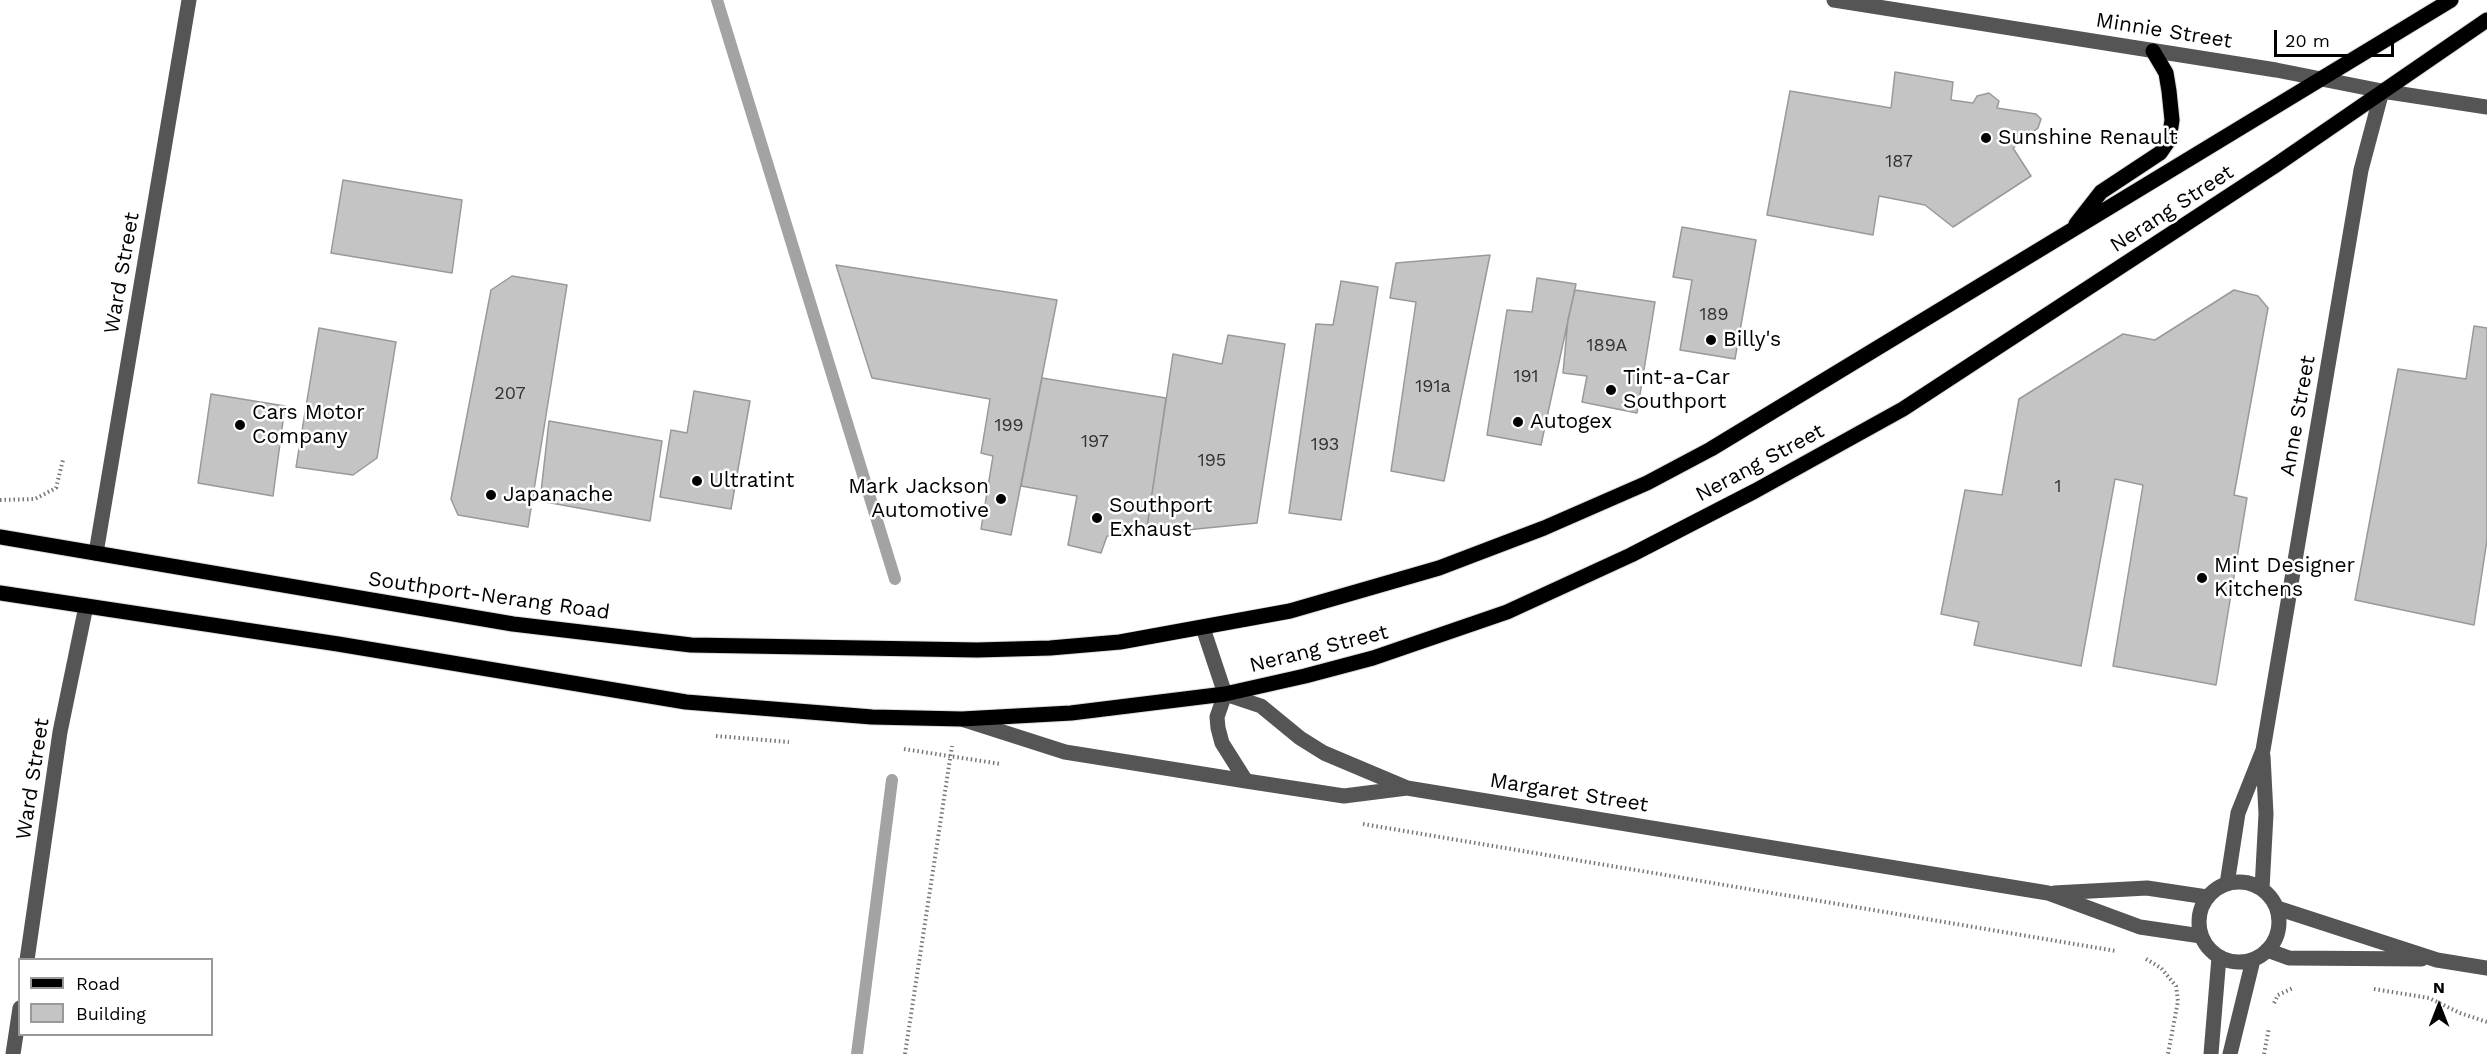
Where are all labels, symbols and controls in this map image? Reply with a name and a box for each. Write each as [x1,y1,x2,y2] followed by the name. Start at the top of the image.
[2094,8,2234,54] street label: Minnie Street
[2277,18,2397,56] scale bar
[2285,30,2330,51] text: 20 m
[1998,125,2178,151] place label: Sunshine Renault
[1979,131,1993,145] marker: Sunshine Renault
[1885,151,1913,173] house number: 187
[2106,160,2238,258] street label: Nerang Street
[99,210,145,336] street label: Ward Street
[1699,304,1729,326] house number: 189
[1723,327,1781,353] place label: Billy's
[1704,333,1718,347] marker: Billy's
[1587,335,1627,357] house number: 189A
[2275,354,2321,478] street label: Anne Street
[1623,365,1730,415] place label: Tint-a-Car Southport
[1513,366,1539,388] house number: 191
[1415,376,1451,398] house number: 191a
[494,383,526,405] house number: 207
[1604,383,1618,397] marker: Tint-a-Car Southport
[252,400,365,450] place label: Cars Motor Company
[1530,409,1612,435] place label: Autogex
[994,415,1024,437] house number: 199
[1511,415,1525,429] marker: Autogex
[233,418,247,432] marker: Cars Motor Company
[1691,419,1829,507] street label: Nerang Street
[1081,431,1109,453] house number: 197
[1311,434,1339,456] house number: 193
[1198,450,1226,472] house number: 195
[709,468,794,494] place label: Ultratint
[690,474,704,488] marker: Ultratint
[848,474,989,524] place label: Mark Jackson Automotive
[2054,476,2062,498] house number: 1
[503,482,613,508] place label: Japanache
[484,488,498,502] marker: Japanache
[994,492,1008,506] marker: Mark Jackson Automotive
[1109,493,1212,543] place label: Southport Exhaust
[1090,511,1104,525] marker: Southport Exhaust
[2214,553,2355,603] place label: Mint Designer Kitchens
[366,567,612,625] street label: Southport-Nerang Road
[2195,571,2209,585] marker: Mint Designer Kitchens
[1247,620,1391,678] street label: Nerang Street
[11,716,55,842] street label: Ward Street
[1488,768,1650,818] street label: Margaret Street
[18,958,213,1036] legend
[76,973,120,994] text: Road
[2409,976,2469,1036] north arrow
[2433,978,2445,997] text: N
[76,1003,146,1024] text: Building

